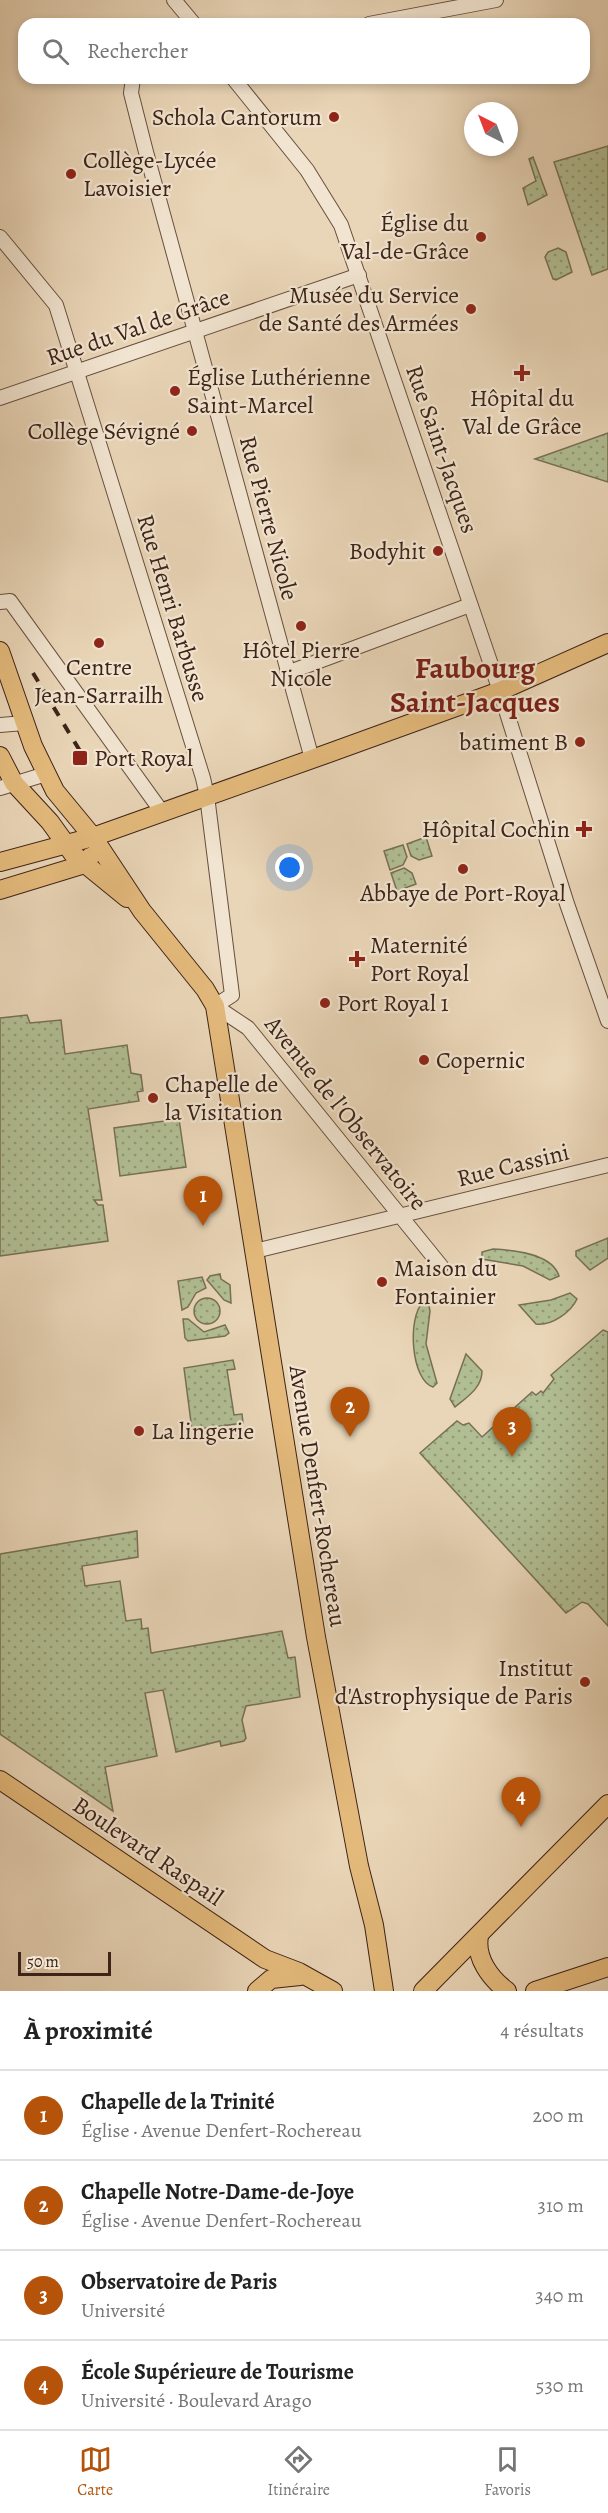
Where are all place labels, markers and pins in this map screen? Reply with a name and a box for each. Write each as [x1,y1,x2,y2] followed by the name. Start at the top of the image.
[152,101,322,133] place label: Schola Cantorum
[327,110,341,124] marker: Schola Cantorum
[83,144,216,204] place label: Collège-Lycée Lavoisier
[64,167,78,181] marker: Collège-Lycée Lavoisier
[340,207,469,267] place label: Église du Val-de-Grâce
[474,230,488,244] marker: Église du Val-de-Grâce
[259,279,459,339] place label: Musée du Service de Santé des Armées
[464,302,478,316] marker: Musée du Service de Santé des Armées
[187,361,370,421] place label: Église Luthérienne Saint-Marcel
[513,364,531,382] marker: Hôpital du Val de Grâce
[461,382,582,442] place label: Hôpital du Val de Grâce
[168,384,182,398] marker: Église Luthérienne Saint-Marcel
[27,415,180,447] place label: Collège Sévigné
[185,424,199,438] marker: Collège Sévigné
[349,535,426,567] place label: Bodyhit
[431,544,445,558] marker: Bodyhit
[294,619,308,633] marker: Hôtel Pierre Nicole
[242,634,360,694] place label: Hôtel Pierre Nicole
[92,636,106,650] marker: Centre Jean-Sarrailh
[34,651,164,711] place label: Centre Jean-Sarrailh
[459,726,568,758] place label: batiment B
[573,735,587,749] marker: batiment B
[94,742,193,774] place label: Port Royal
[71,749,89,767] marker: Port Royal
[422,813,570,845] place label: Hôpital Cochin
[575,820,593,838] marker: Hôpital Cochin
[456,862,470,876] marker: Abbaye de Port-Royal
[359,877,566,909] place label: Abbaye de Port-Royal
[370,929,469,989] place label: Maternité Port Royal
[348,950,366,968] marker: Maternité Port Royal
[337,987,449,1019] place label: Port Royal 1
[318,996,332,1010] marker: Port Royal 1
[436,1044,525,1076] place label: Copernic
[417,1053,431,1067] marker: Copernic
[165,1068,283,1128] place label: Chapelle de la Visitation
[146,1091,160,1105] marker: Chapelle de la Visitation
[184,1176,222,1226] pin: 1
[394,1252,497,1312] place label: Maison du Fontainier
[375,1275,389,1289] marker: Maison du Fontainier
[330,1388,370,1437] pin: 2
[492,1408,532,1457] pin: 3
[151,1415,254,1447] place label: La lingerie
[132,1424,146,1438] marker: La lingerie
[335,1652,573,1712] place label: Institut d'Astrophysique de Paris
[578,1675,592,1689] marker: Institut d'Astrophysique de Paris
[502,1778,540,1827] pin: 4

